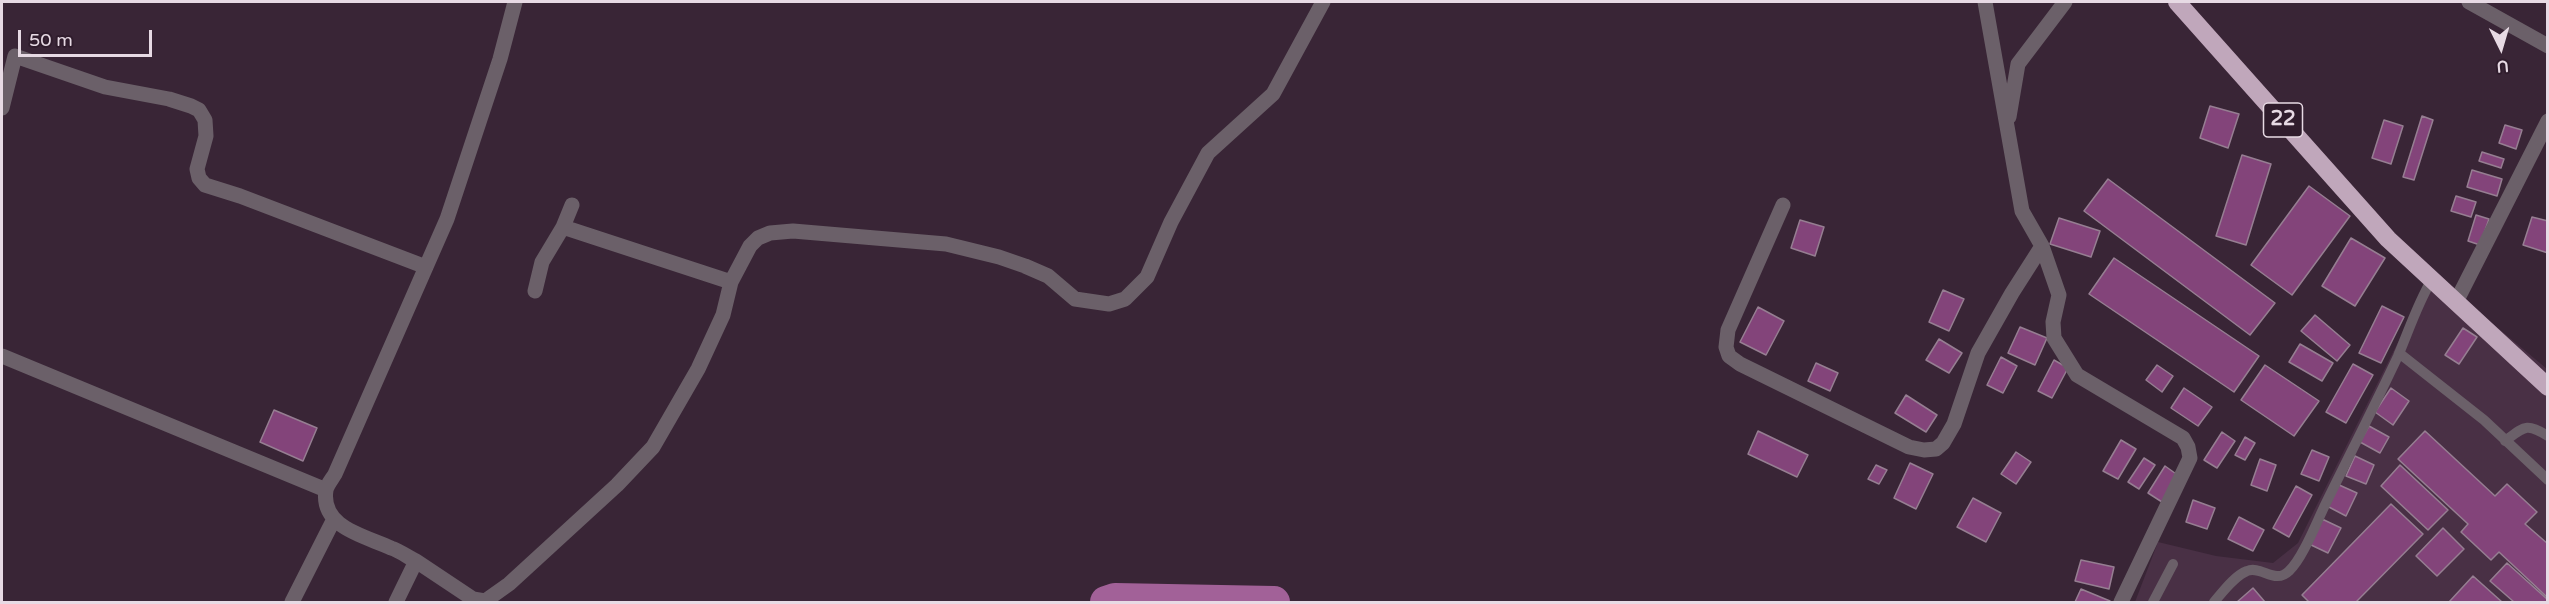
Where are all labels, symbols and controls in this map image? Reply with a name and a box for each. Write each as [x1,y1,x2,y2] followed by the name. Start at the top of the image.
[21,18,154,56] scale bar
[2471,18,2531,78] north arrow
[29,29,73,51] text: 50 m
[2496,55,2509,76] text: U
[2264,103,2302,137] road number: 22

